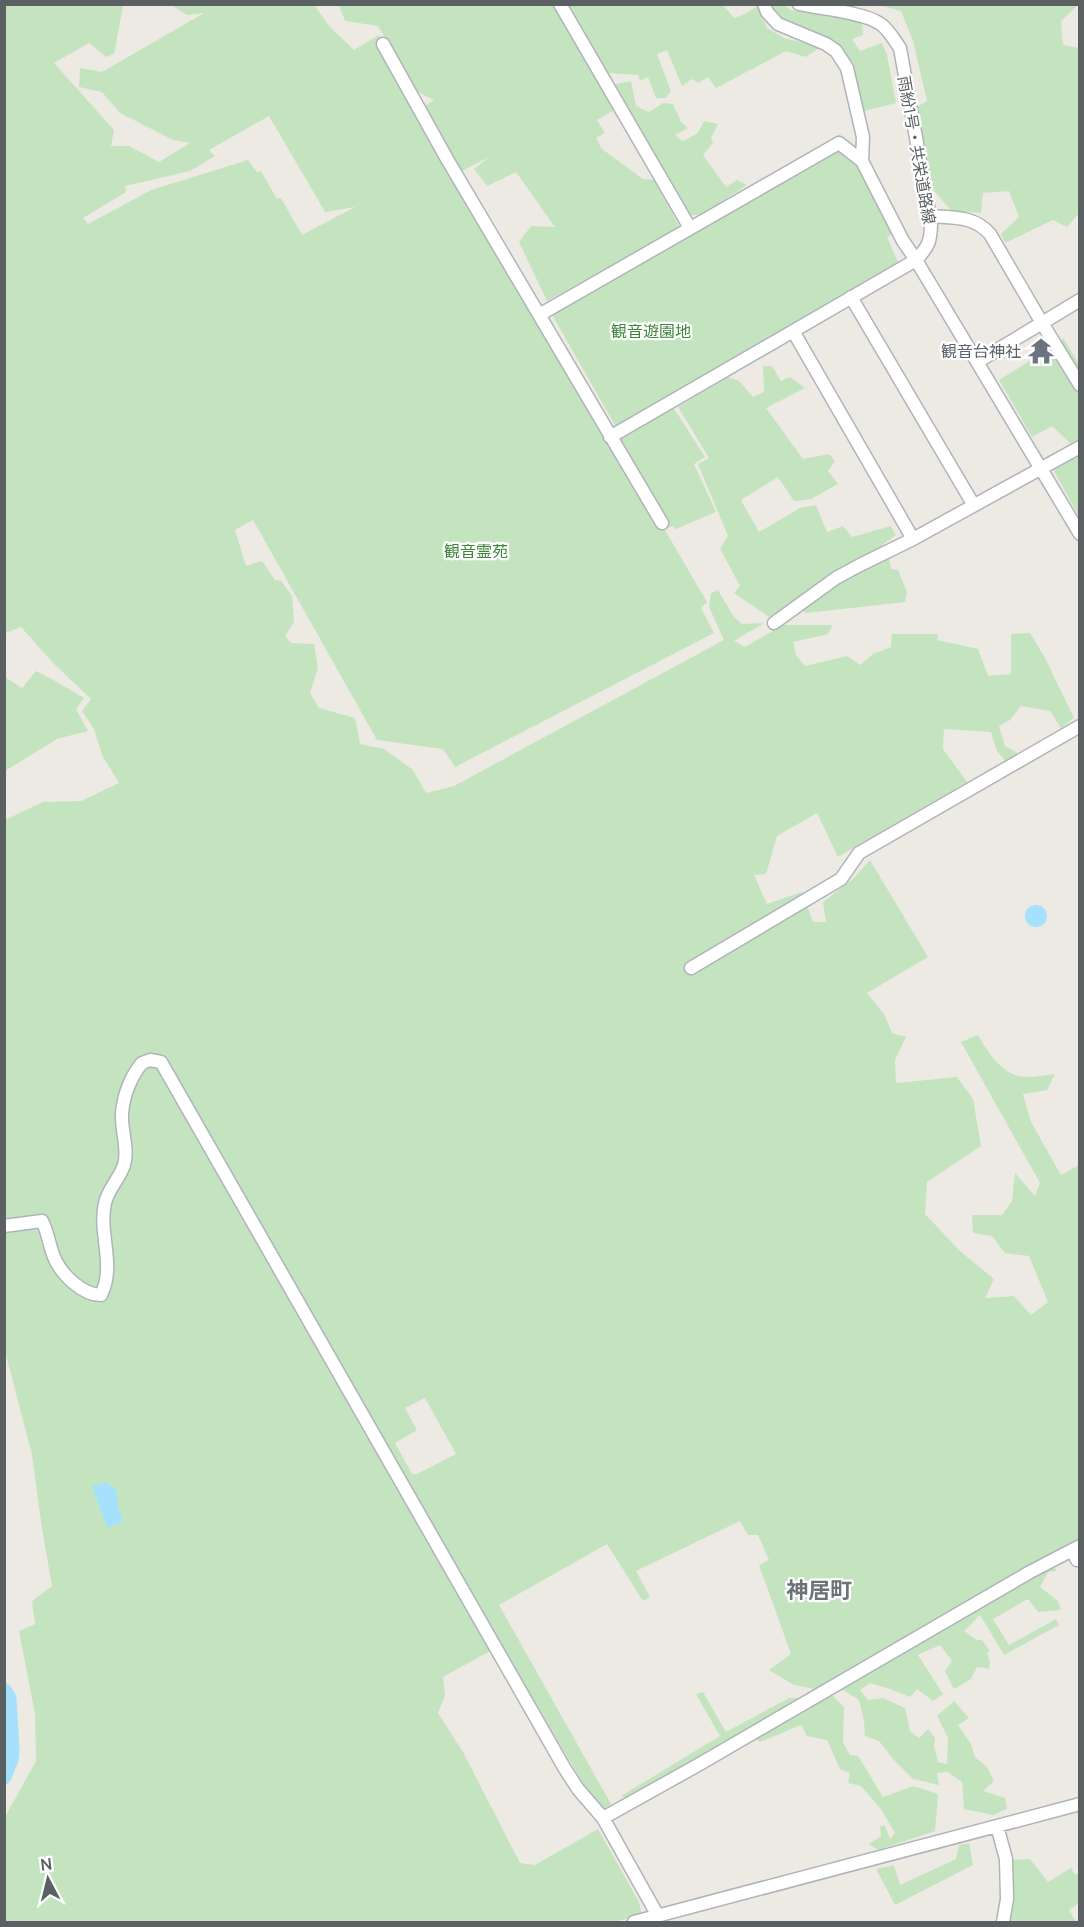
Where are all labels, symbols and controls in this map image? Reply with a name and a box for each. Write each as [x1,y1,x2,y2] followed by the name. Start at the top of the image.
[893,74,941,226] street label: 雨紛1号・共栄道路線
[611,320,691,342] park label: 観音遊園地
[1026,336,1056,366] temple icon: 観音台神社
[941,340,1021,362] place label: 観音台神社
[444,540,508,562] park label: 観音霊苑
[786,1575,852,1605] district label: 神居町
[18,1849,78,1909] north arrow
[39,1852,53,1876] text: N

